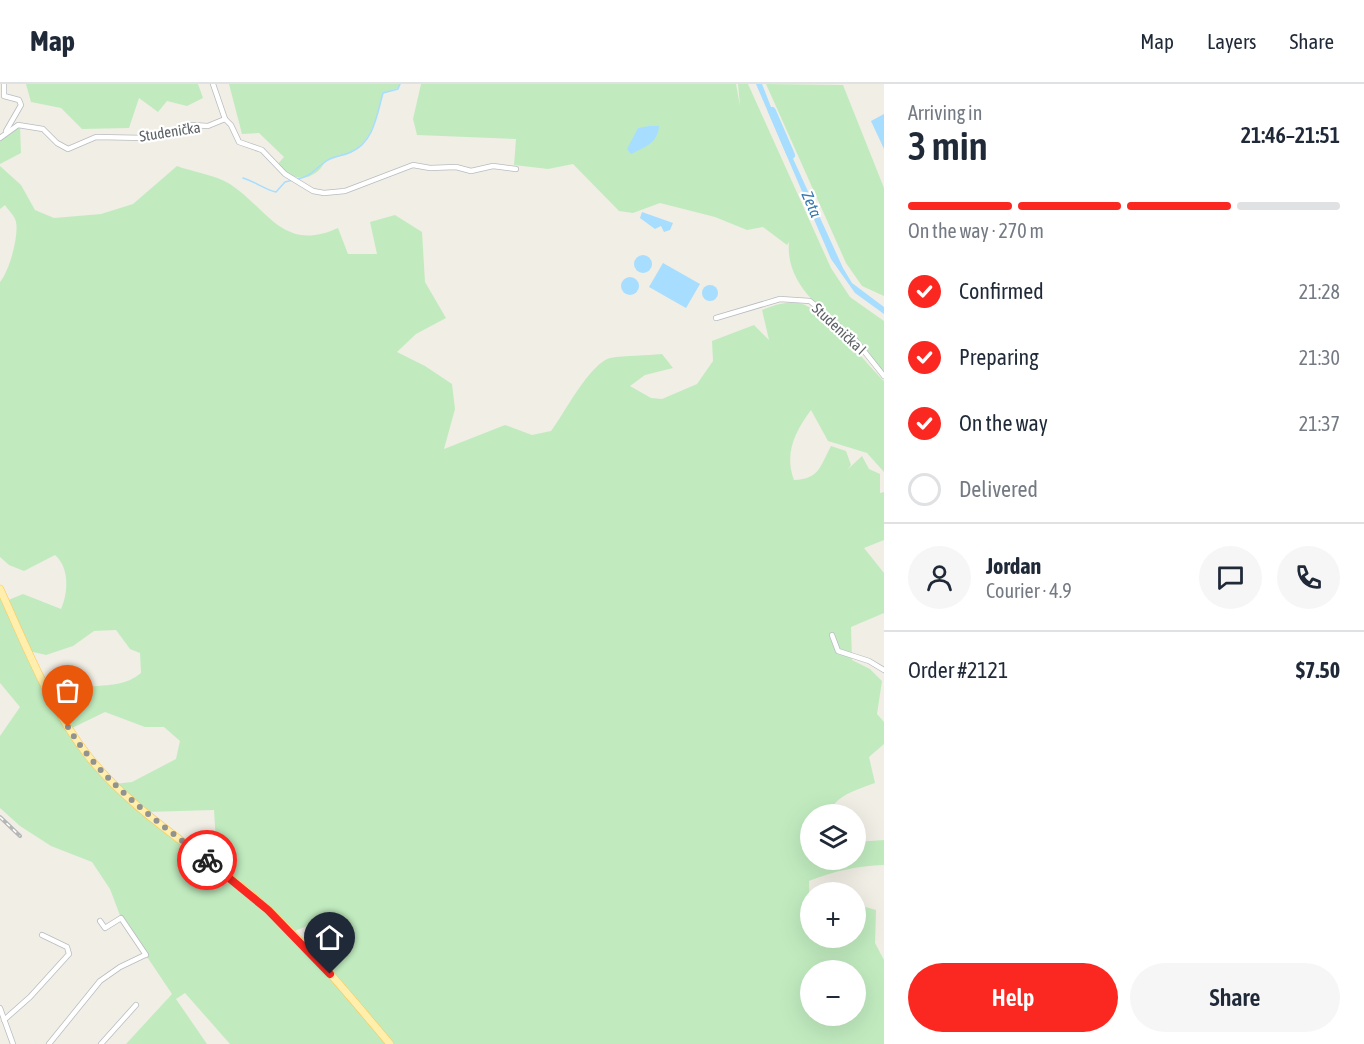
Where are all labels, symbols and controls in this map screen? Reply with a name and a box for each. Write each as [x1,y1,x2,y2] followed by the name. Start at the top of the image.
[30,25,75,57] text: Map
[1140,29,1174,53] text: Map
[1207,29,1257,53] text: Layers
[1290,29,1334,53] text: Share
[908,101,982,124] text: Arriving in
[138,118,202,145] street label: Studenička
[1241,122,1340,148] text: 21:46–21:51
[908,124,988,168] text: 3 min
[799,188,826,220] water label: Zeta
[908,219,1044,242] text: On the way · 270 m
[908,275,941,308] icon: check
[959,278,1044,304] text: Confirmed
[1299,280,1340,303] text: 21:28
[809,299,870,358] street label: Studenička I
[908,341,941,374] icon: check
[959,344,1039,370] text: Preparing
[1299,346,1340,369] text: 21:30
[908,407,941,440] icon: check
[959,410,1048,436] text: On the way
[1299,412,1340,435] text: 21:37
[959,476,1038,502] text: Delivered
[908,546,971,609] button: person
[1199,546,1262,609] button: chat
[1277,546,1340,609] button: phone
[986,553,1041,579] text: Jordan
[986,579,1072,602] text: Courier · 4.9
[908,657,1008,683] text: Order #2121
[1296,657,1340,683] text: $7.50
[42,665,93,727] pin
[51,674,84,707] icon: bag
[800,804,866,1026] map controls
[800,804,866,870] button: layers
[177,830,237,890] courier
[191,844,224,877] icon: bike
[800,882,866,948] button: +
[304,912,355,974] pin
[313,921,346,954] icon: home
[800,960,866,1026] button: −
[908,963,1118,1032] button: Help
[1130,963,1340,1032] button: Share

